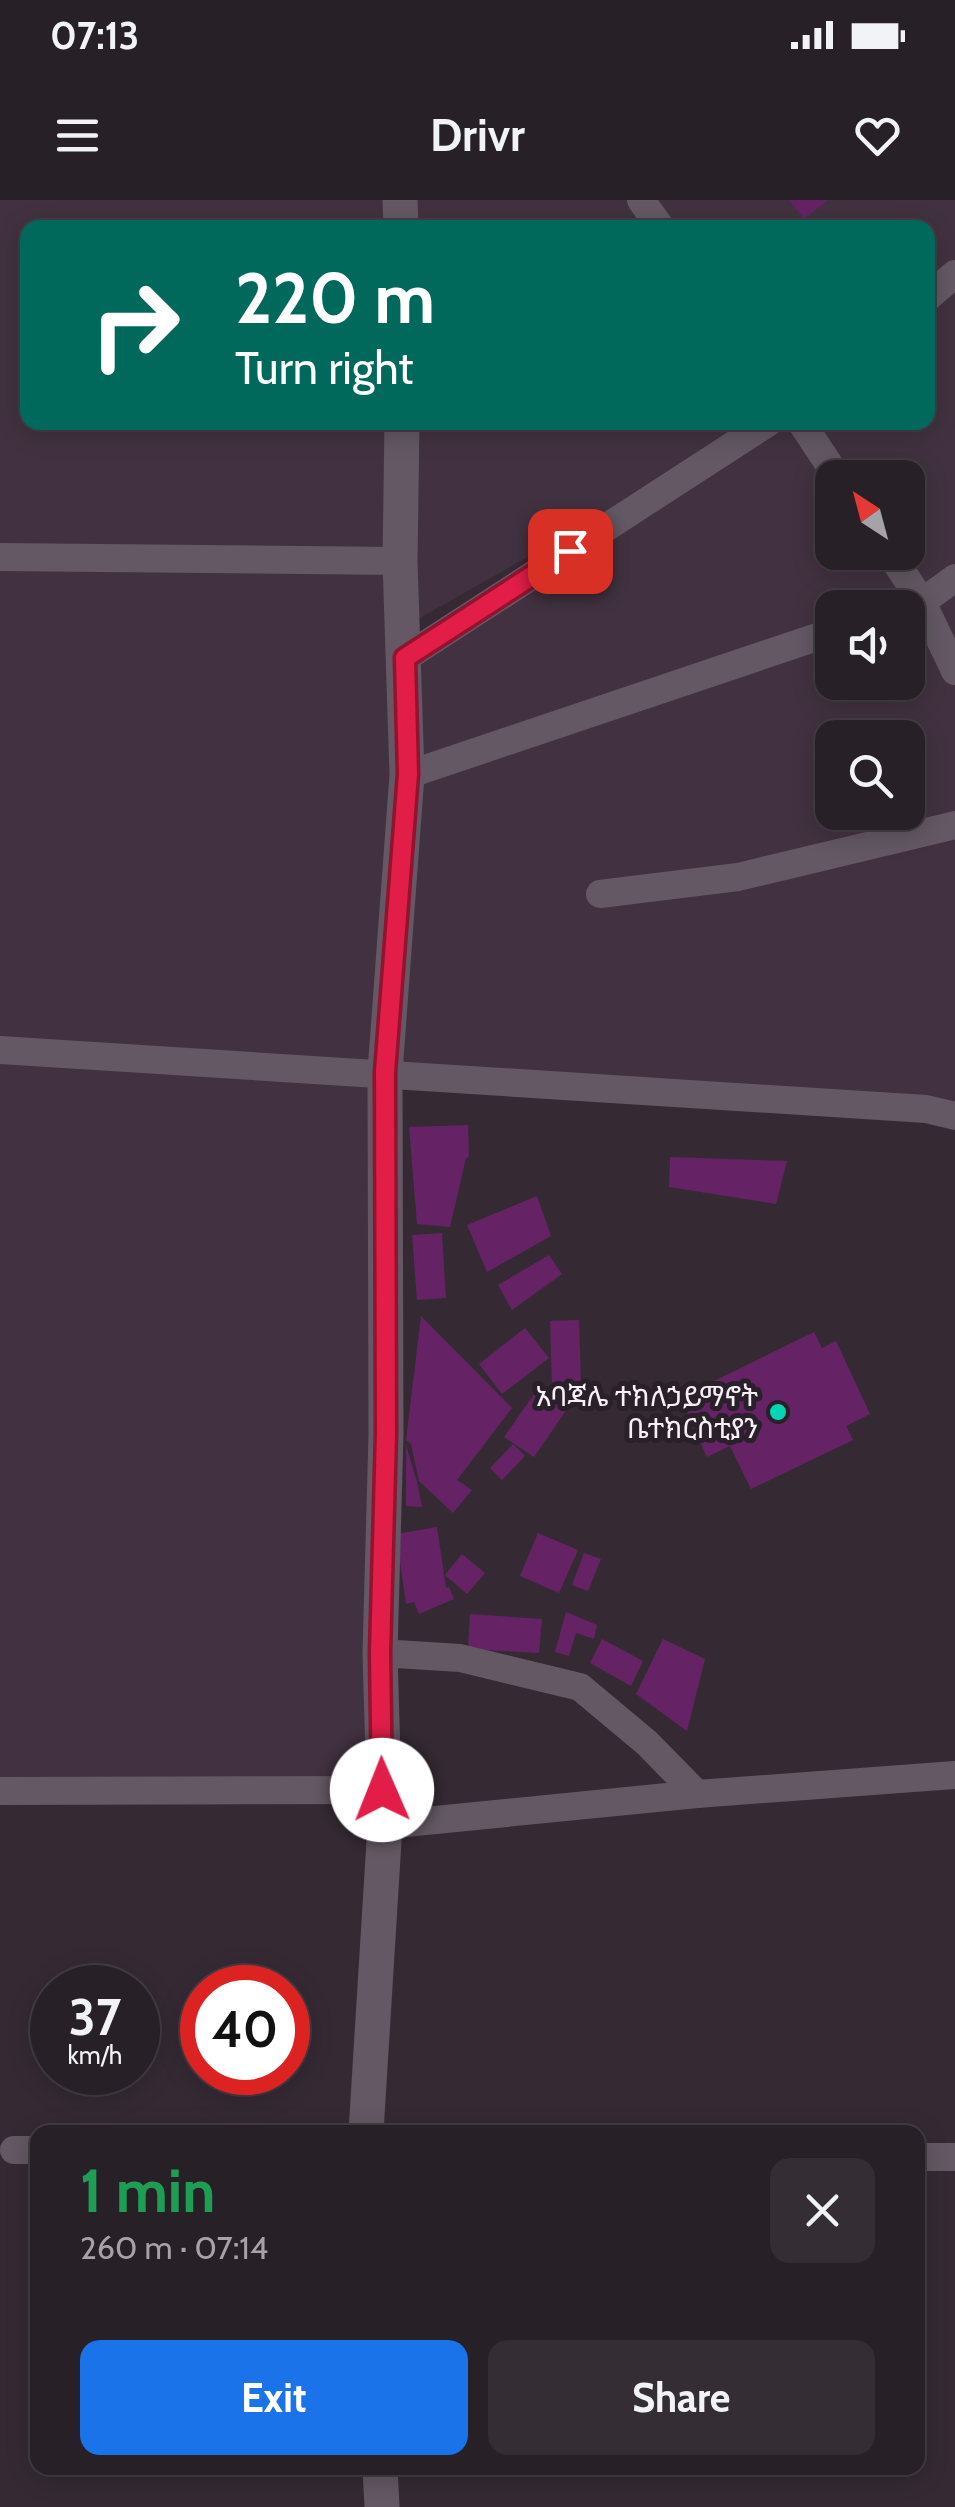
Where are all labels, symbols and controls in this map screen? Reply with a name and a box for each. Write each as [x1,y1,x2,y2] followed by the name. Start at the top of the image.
[50,12,139,59] text: 07:13
[50,108,105,163] icon: menu
[430,108,525,162] text: Drivr
[850,108,905,163] icon: heart
[235,255,435,341] text: 220 m
[70,260,200,390] icon: right
[235,341,414,395] text: Turn right
[815,460,925,570] north arrow
[815,460,925,830] map controls
[528,509,613,594] pin
[543,524,598,579] icon: arrive
[815,590,925,700] button: sound
[815,720,925,830] button: search
[536,1379,758,1445] place label: አባጃሌ ተክለኃይማኖት ቤተክርስቲያን
[767,1401,789,1423] marker: አባጃሌ ተክለኃይማኖት ቤተክርስቲያን
[330,1738,434,1842] position arrow
[180,1965,310,2095] speed limit sign: 40
[69,1987,121,2048] text: 37
[68,2040,122,2070] text: km/h
[80,2154,215,2227] text: 1 min
[770,2158,875,2263] button: close
[80,2228,268,2267] text: 260 m · 07:14
[80,2340,468,2455] button: Exit
[488,2340,875,2455] button: Share

